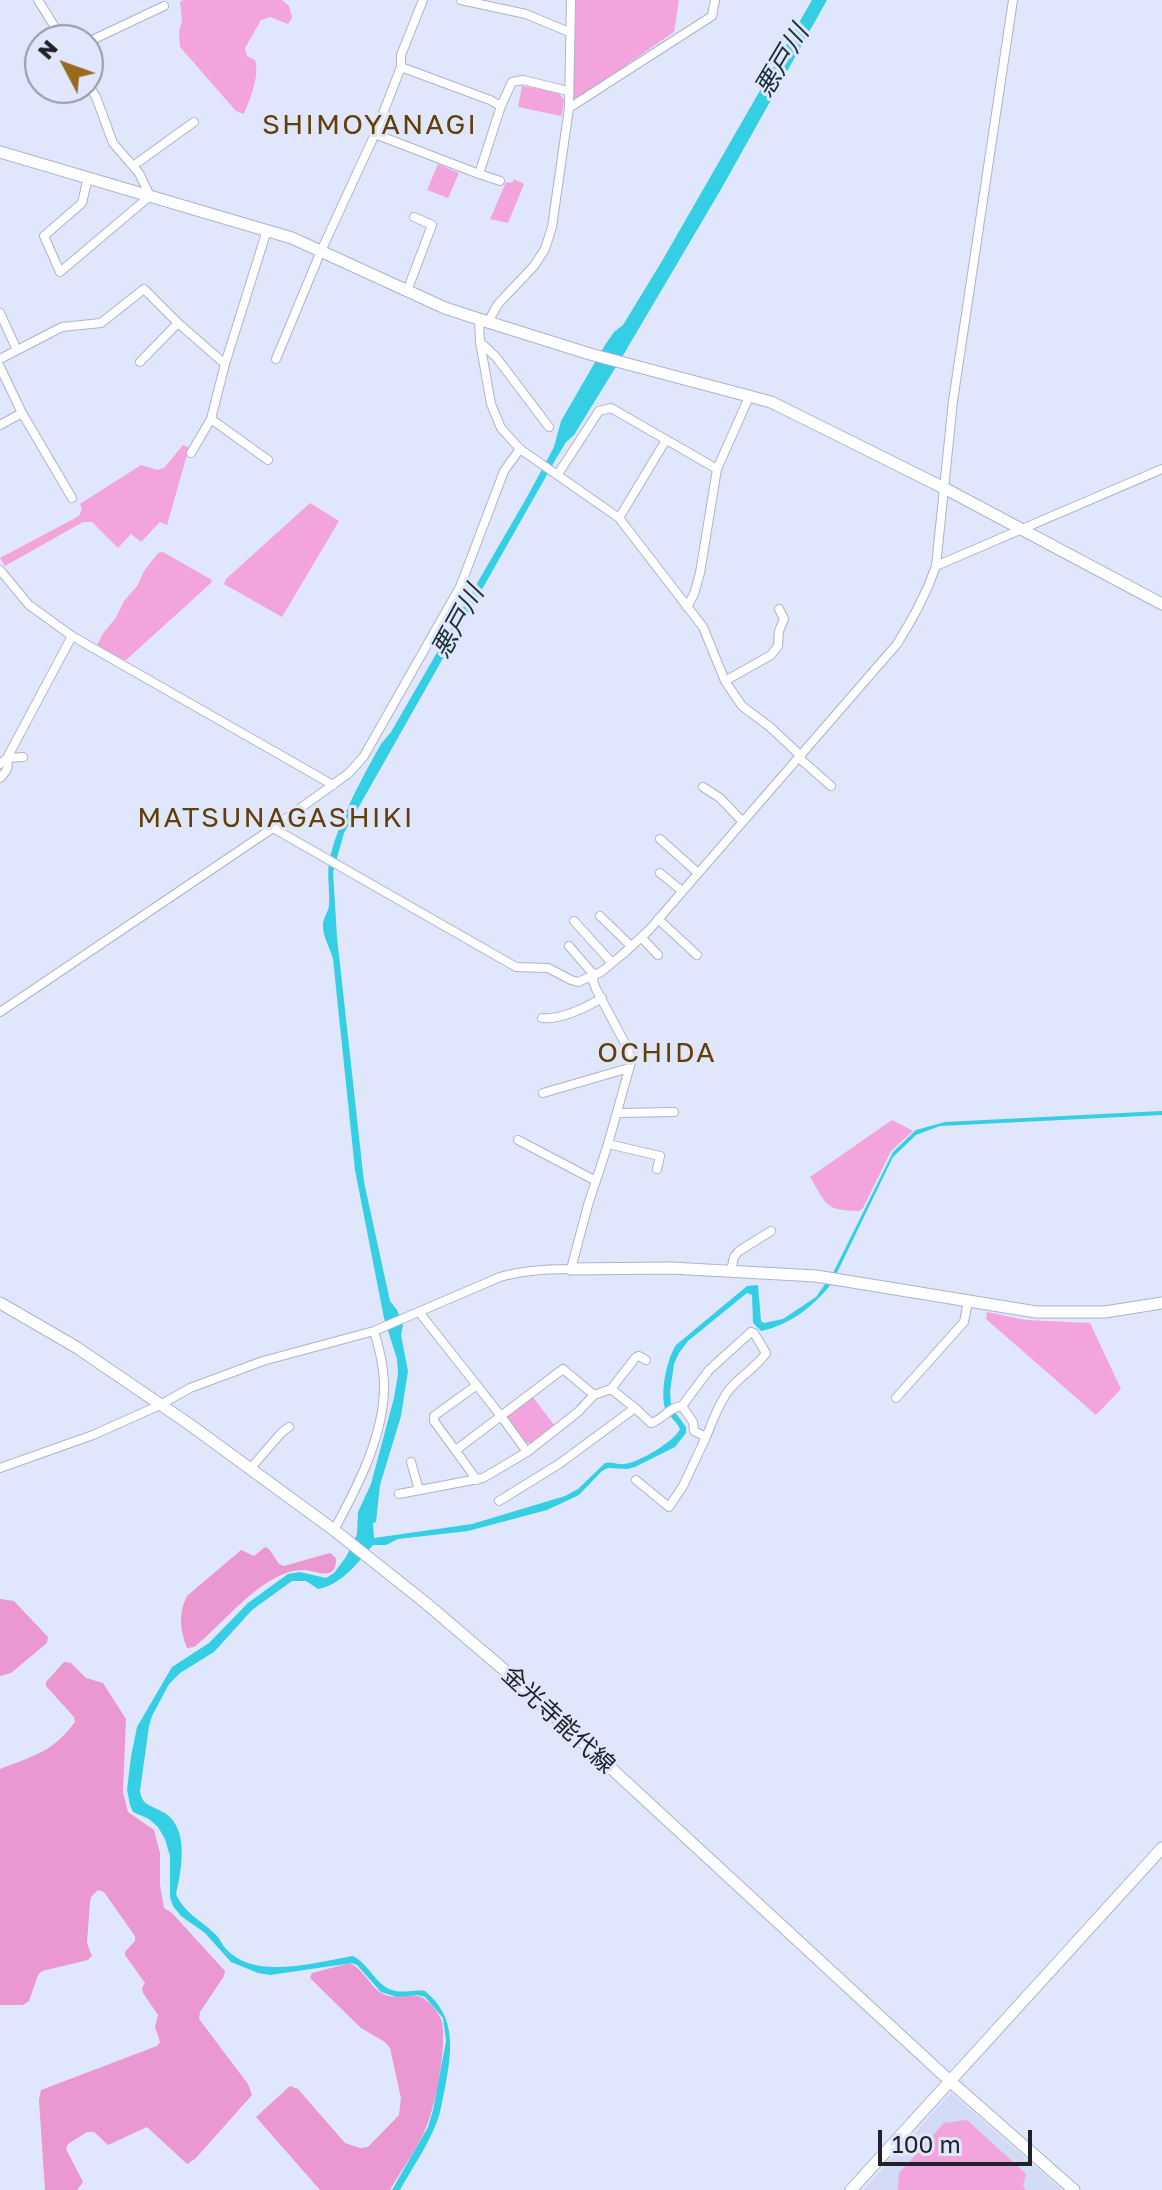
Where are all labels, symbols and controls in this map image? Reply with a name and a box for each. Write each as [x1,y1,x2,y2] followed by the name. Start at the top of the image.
[749,20,815,102] water label: 悪戸川
[24,24,104,104] north arrow
[31,34,63,64] text: N
[262,108,478,142] district label: SHIMOYANAGI
[425,580,491,664] water label: 悪戸川
[137,801,415,835] district label: MATSUNAGASHIKI
[597,1036,717,1070] district label: OCHIDA
[496,1660,620,1780] street label: 金光寺能代線
[882,2114,1036,2164] scale bar
[892,2129,961,2158] text: 100 m

